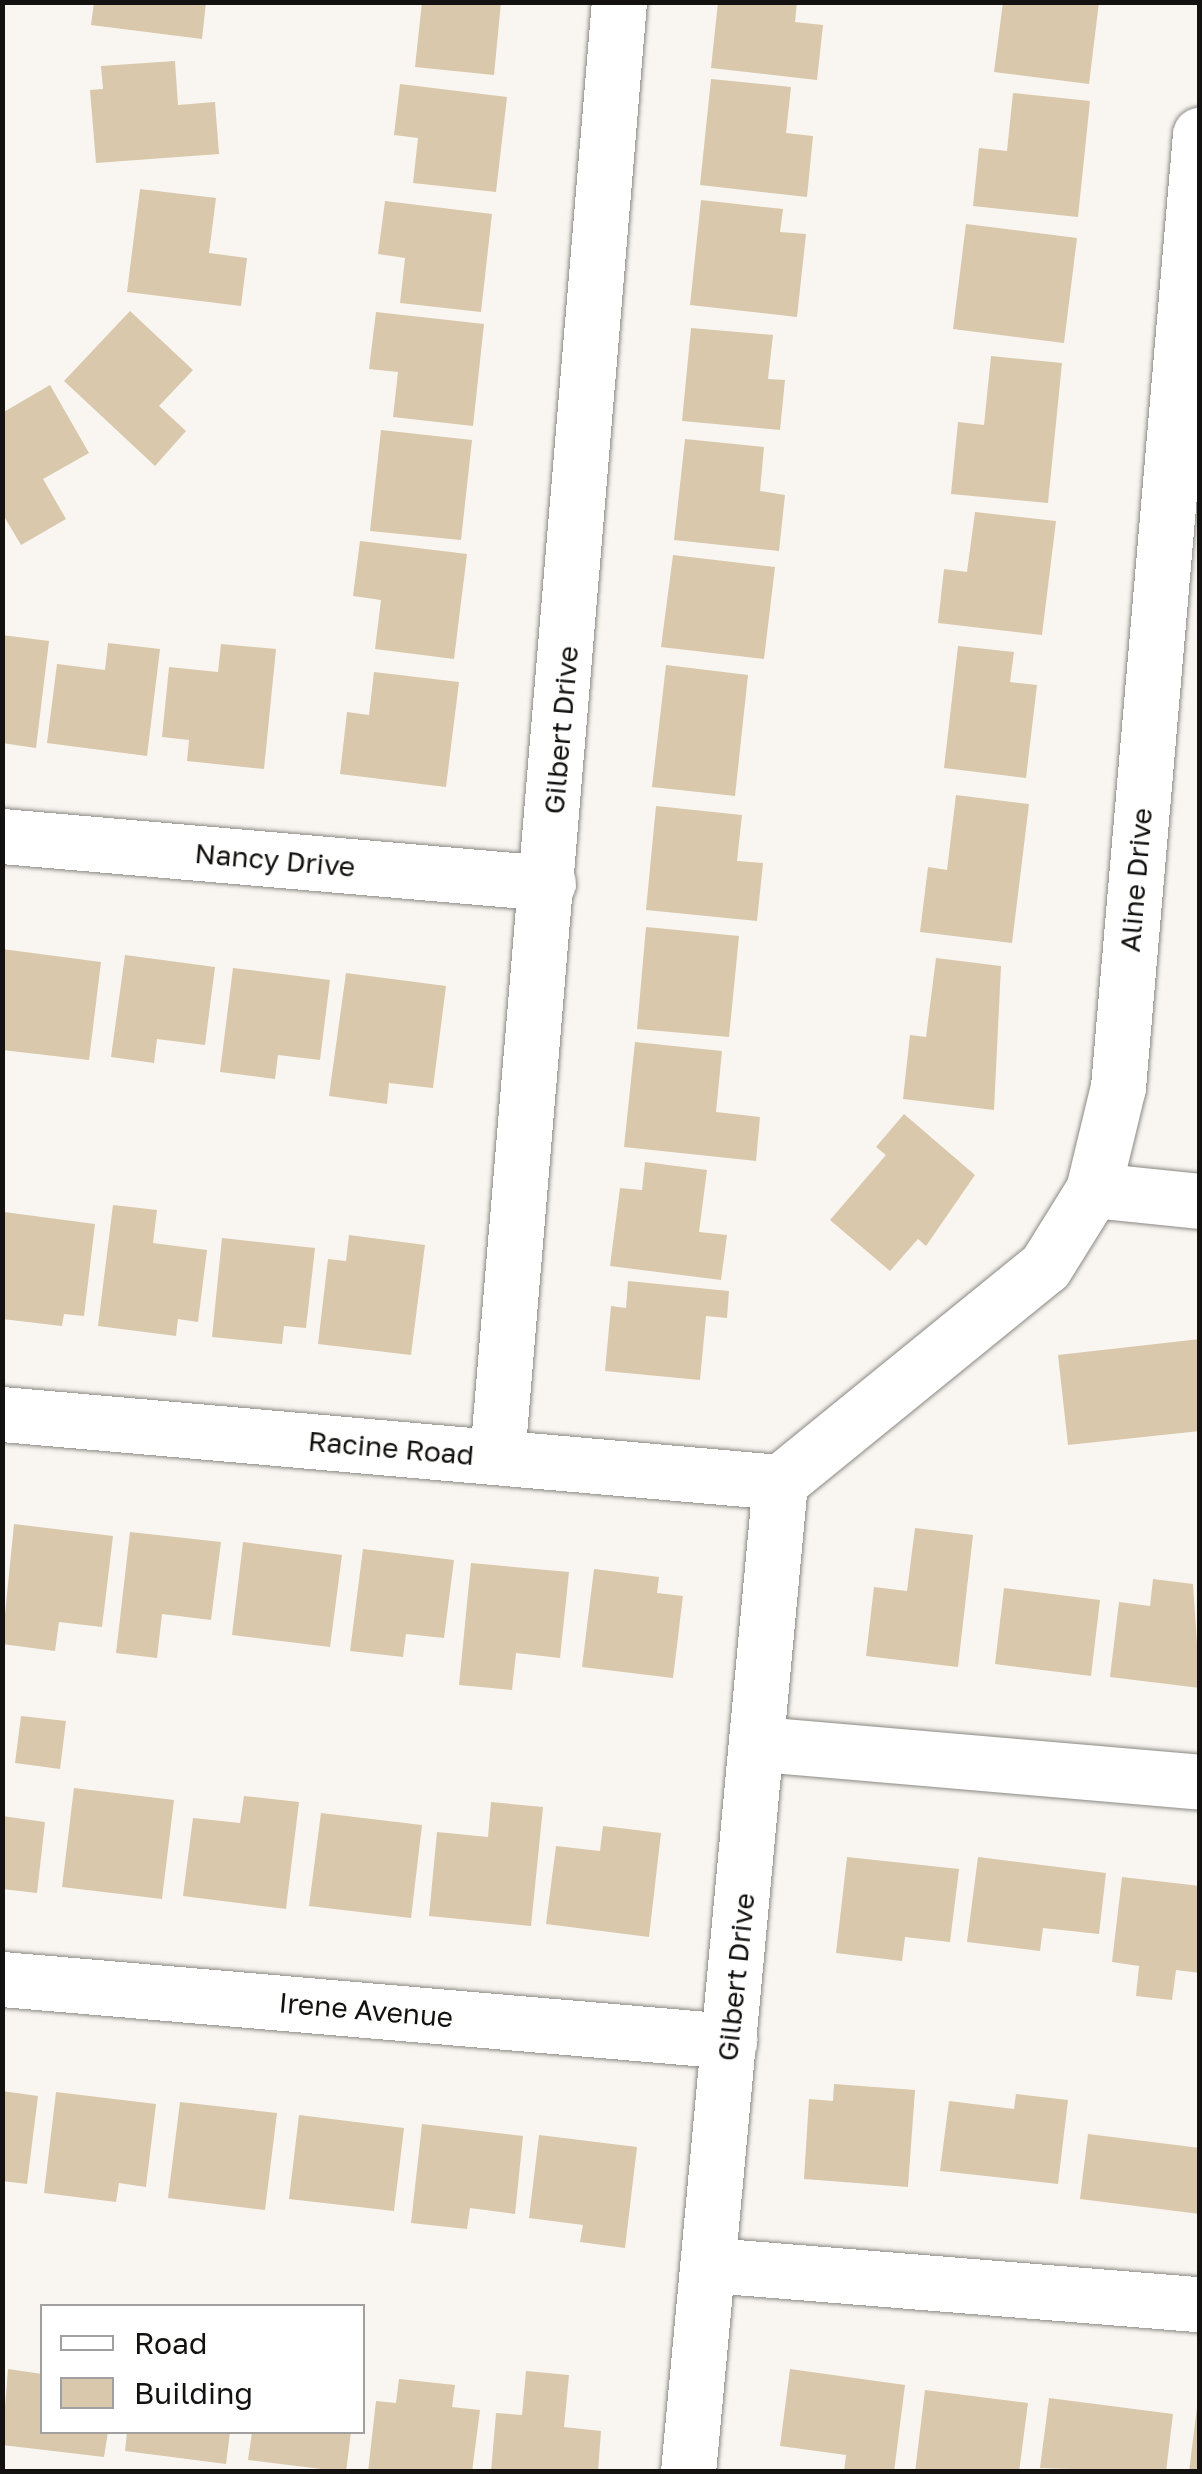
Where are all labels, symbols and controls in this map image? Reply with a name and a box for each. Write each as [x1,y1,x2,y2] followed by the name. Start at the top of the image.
[537,644,585,816] street label: Gilbert Drive
[1113,807,1159,953] street label: Aline Drive
[193,836,357,884] street label: Nancy Drive
[307,1424,475,1472] street label: Racine Road
[710,1891,762,2063] street label: Gilbert Drive
[277,1986,455,2034] street label: Irene Avenue
[40,2304,365,2434] legend
[134,2325,208,2361] text: Road
[134,2375,253,2411] text: Building

